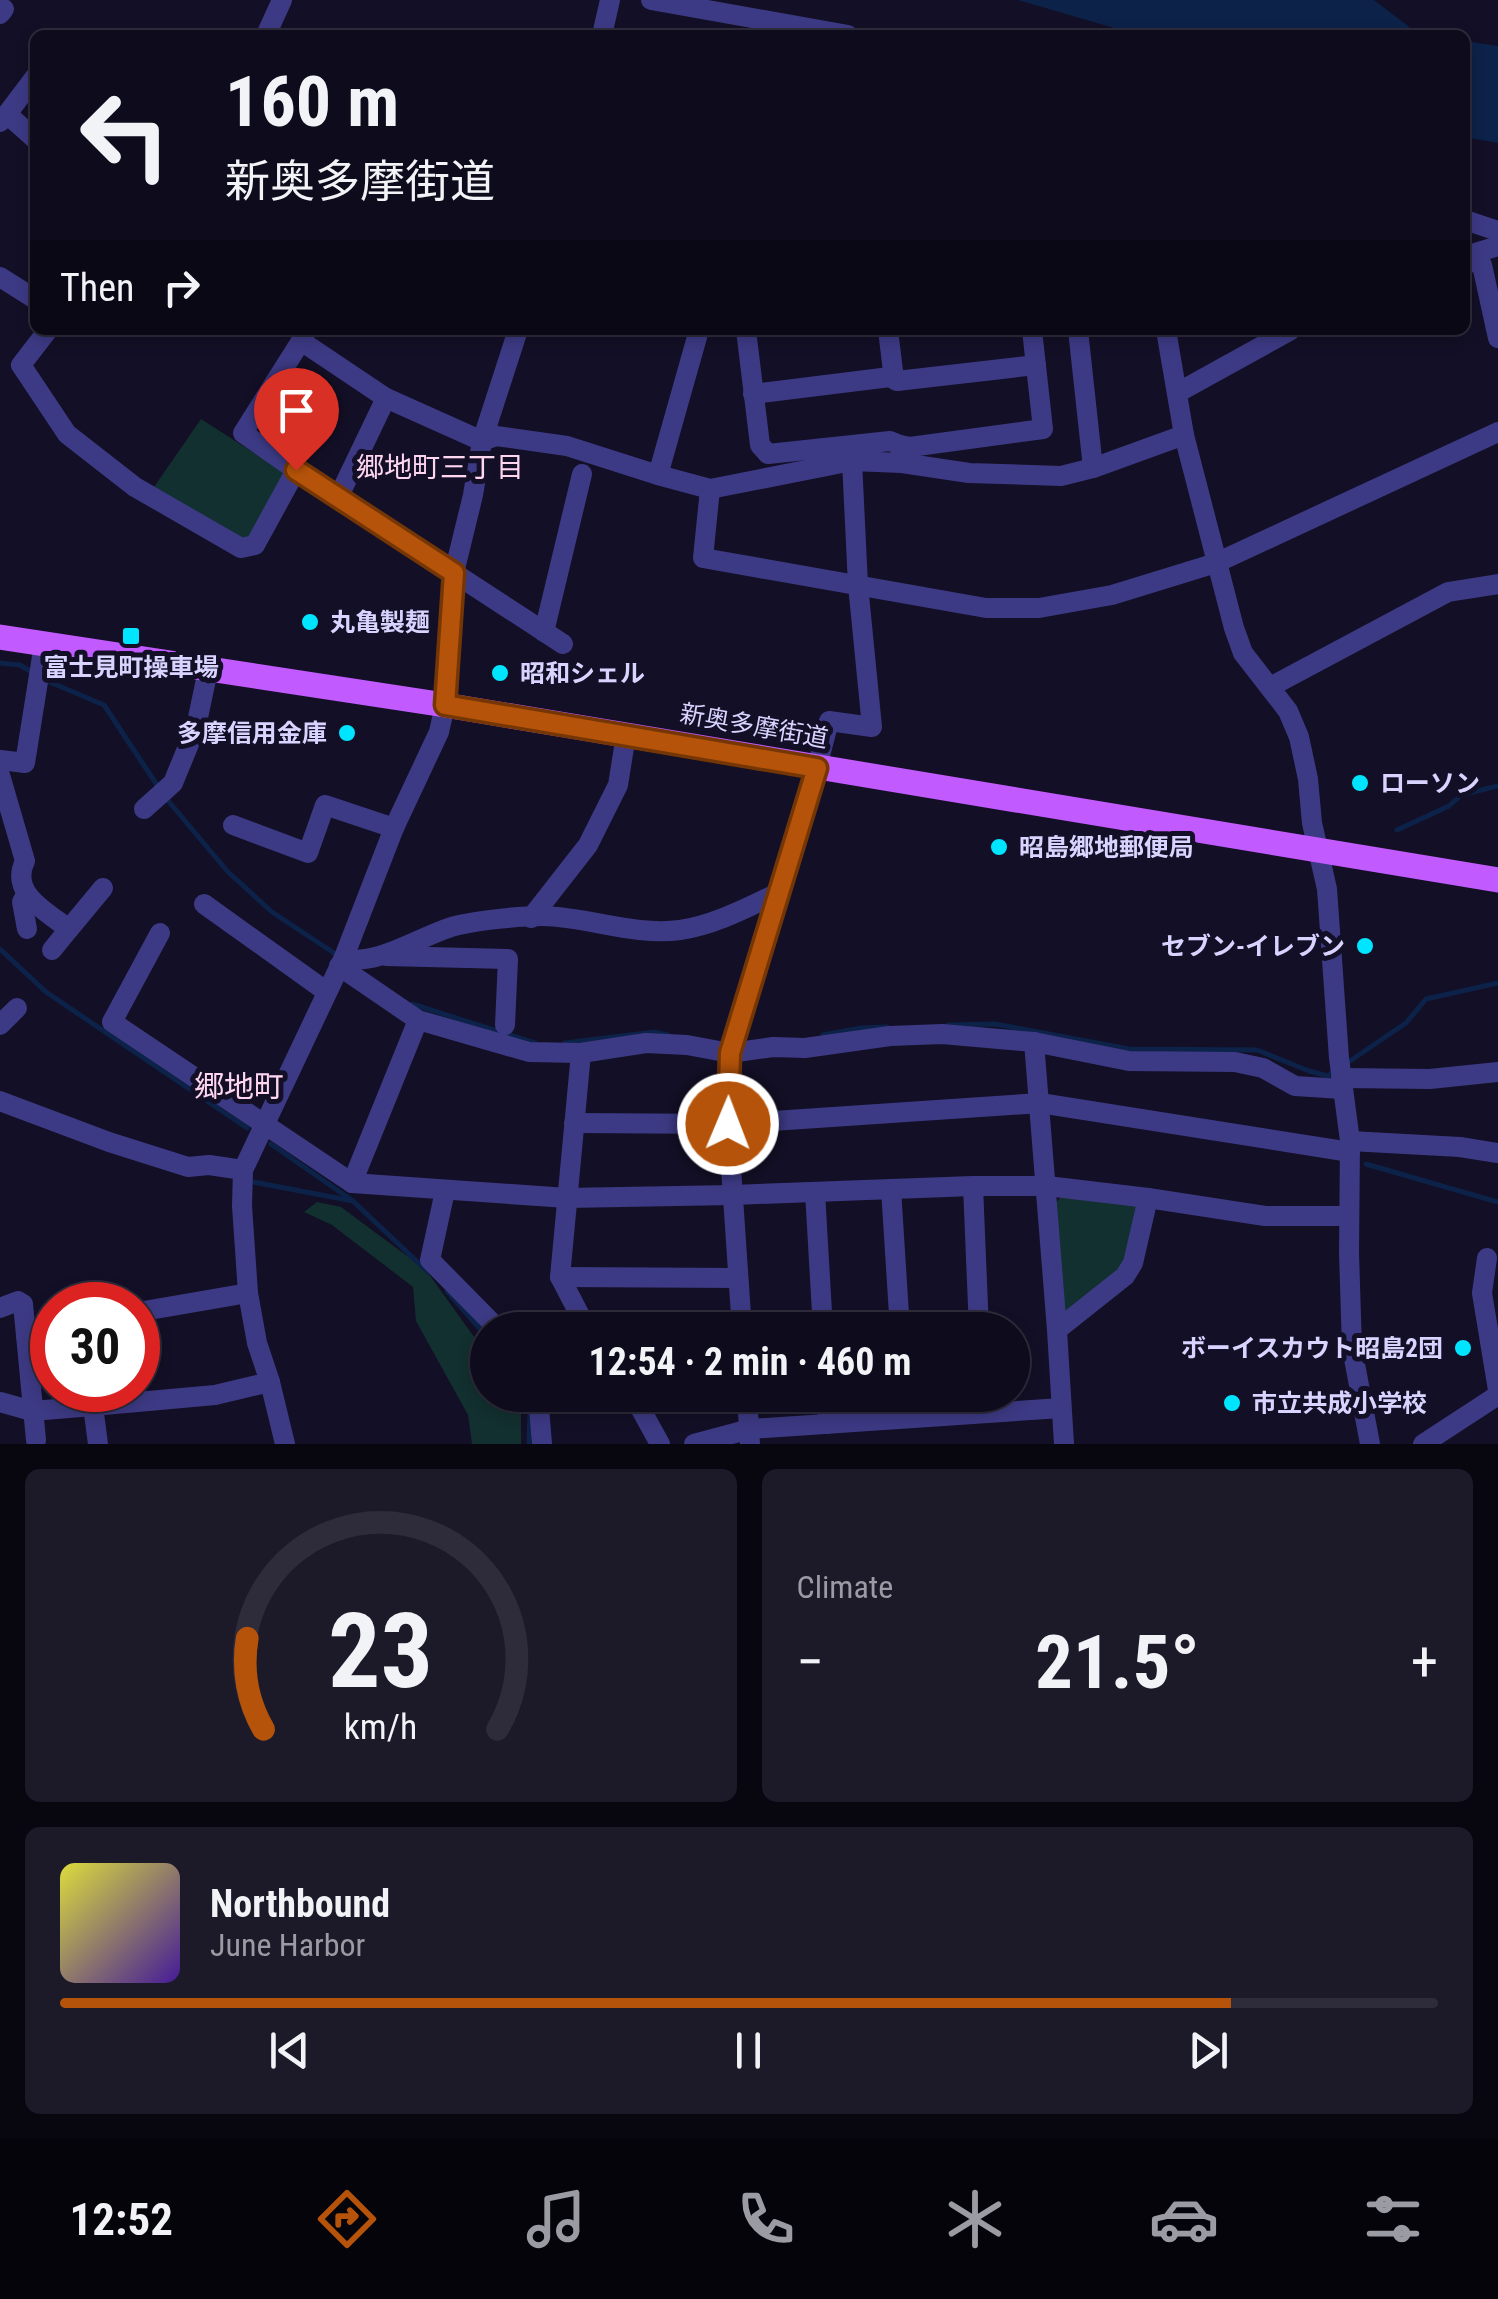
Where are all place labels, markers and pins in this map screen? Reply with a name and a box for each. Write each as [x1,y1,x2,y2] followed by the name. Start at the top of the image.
[254,368,339,471] pin
[330,608,430,637] place label: 丸亀製麺
[299,611,321,633] marker: 丸亀製麺
[120,625,142,647] marker: 富士見町操車場
[43,653,219,682] place label: 富士見町操車場
[520,659,645,688] place label: 昭和シェル
[489,662,511,684] marker: 昭和シェル
[177,719,327,748] place label: 多摩信用金庫
[336,722,358,744] marker: 多摩信用金庫
[1380,769,1480,798] place label: ローソン
[1349,772,1371,794] marker: ローソン
[1019,833,1194,862] place label: 昭島郷地郵便局
[988,836,1010,858] marker: 昭島郷地郵便局
[1161,932,1345,961] place label: セブン-イレブン
[1354,935,1376,957] marker: セブン-イレブン
[1181,1334,1443,1363] place label: ボーイスカウト昭島2団
[1452,1337,1474,1359] marker: ボーイスカウト昭島2団
[1252,1389,1427,1418] place label: 市立共成小学校
[1221,1392,1243,1414] marker: 市立共成小学校

